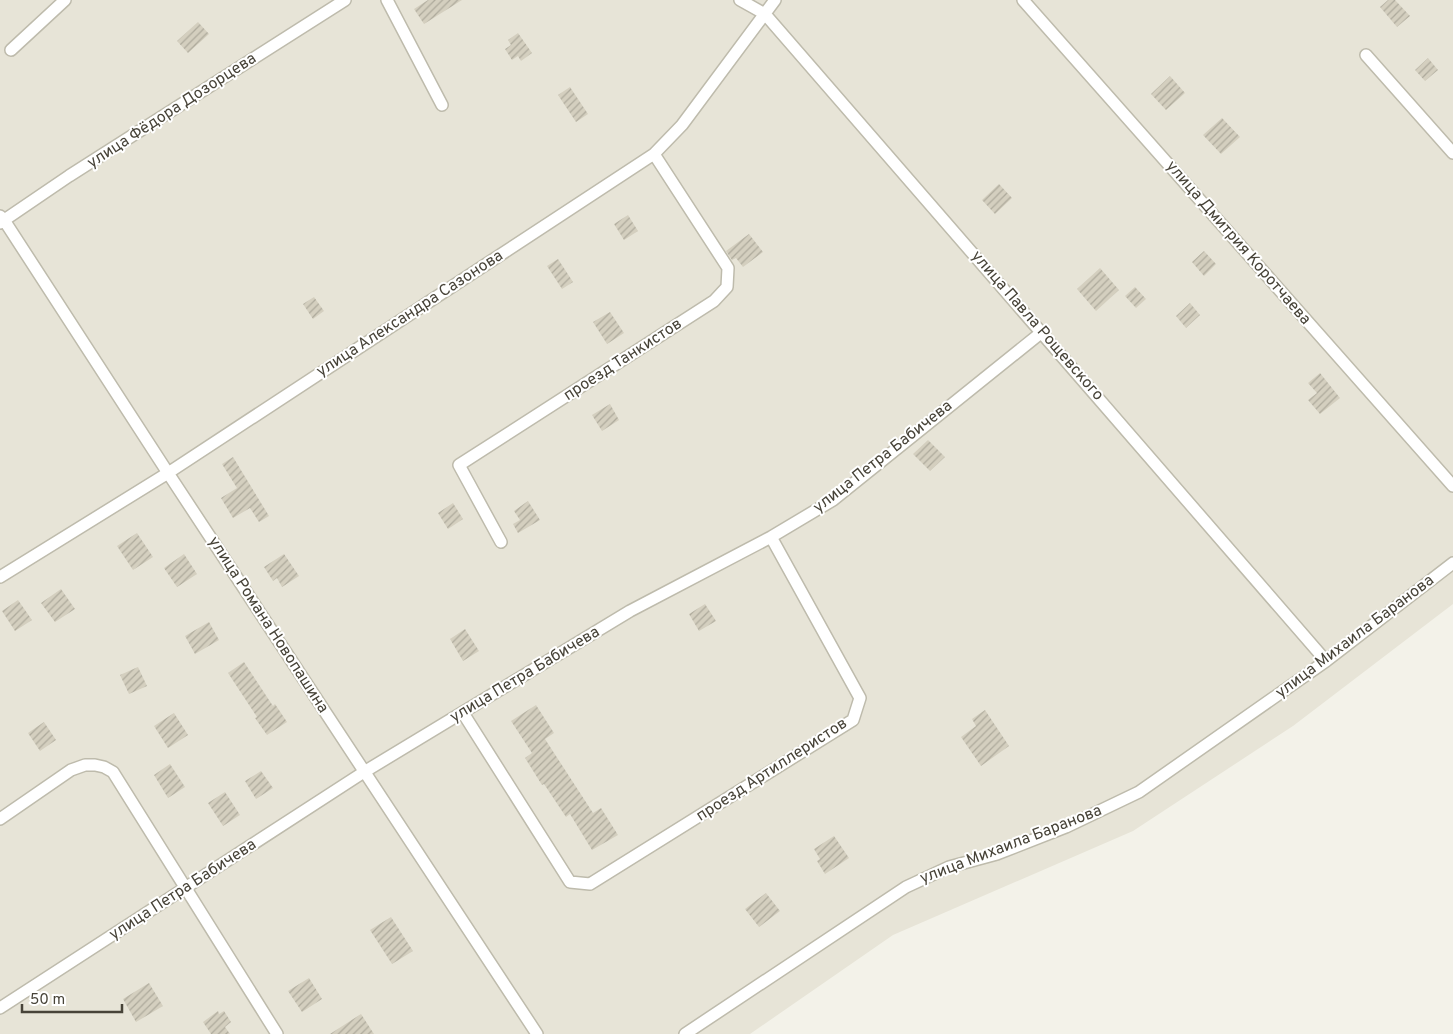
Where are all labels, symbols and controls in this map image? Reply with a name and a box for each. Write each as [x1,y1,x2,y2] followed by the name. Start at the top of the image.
[84,49,260,173] street label: улица Фёдора Дозорцева
[1161,157,1315,329] street label: улица Дмитрия Коротчаева
[313,246,507,382] street label: улица Александра Сазонова
[966,247,1108,405] street label: улица Павла Рощевского
[560,314,686,406] street label: проезд Танкистов
[809,396,957,518] street label: улица Петра Бабичева
[203,533,333,717] street label: улица Романа Новопашина
[1272,571,1438,703] street label: улица Михаила Баранова
[446,622,604,728] street label: улица Петра Бабичева
[693,714,851,826] street label: проезд Артиллеристов
[917,801,1105,889] street label: улица Михаила Баранова
[106,835,260,945] street label: улица Петра Бабичева
[22,982,122,1014] scale bar
[30,991,65,1010] text: 50 m

